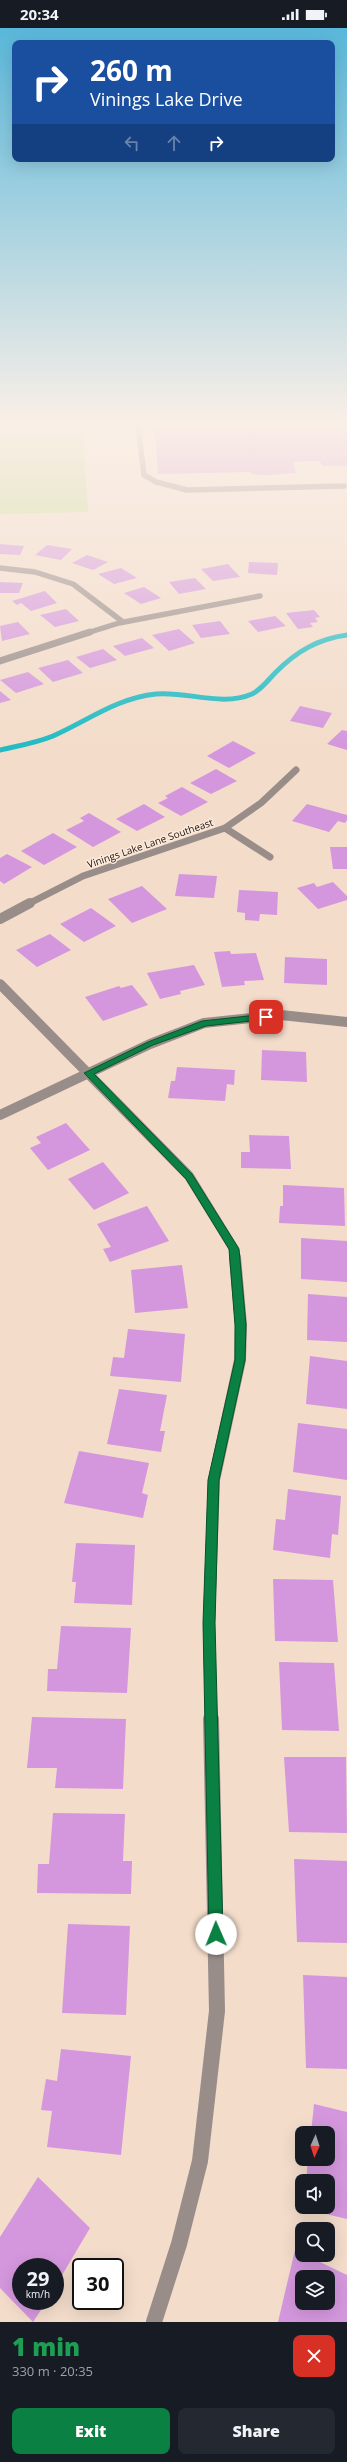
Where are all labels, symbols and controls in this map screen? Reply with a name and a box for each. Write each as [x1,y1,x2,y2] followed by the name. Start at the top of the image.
[20,4,59,24] text: 20:34
[90,51,173,89] text: 260 m
[24,56,76,108] icon: right
[90,87,243,111] text: Vinings Lake Drive
[121,132,143,154] icon: left
[163,132,185,154] icon: ahead
[205,132,227,154] icon: right
[85,815,215,871] street label: Vinings Lake Lane Southeast
[249,1000,283,1034] pin
[255,1006,277,1028] icon: arrive
[195,1913,237,1955] position arrow
[295,2126,335,2166] north arrow
[295,2126,335,2310] map controls
[295,2174,335,2214] button: sound
[295,2222,335,2262] button: search
[72,2258,124,2310] speed limit sign: 30
[27,2265,49,2292] text: 29
[295,2270,335,2310] button: layers
[26,2287,50,2301] text: km/h
[12,2330,80,2363] text: 1 min
[293,2335,335,2377] button: close
[12,2362,93,2380] text: 330 m · 20:35
[12,2408,170,2454] button: Exit
[178,2408,335,2454] button: Share

